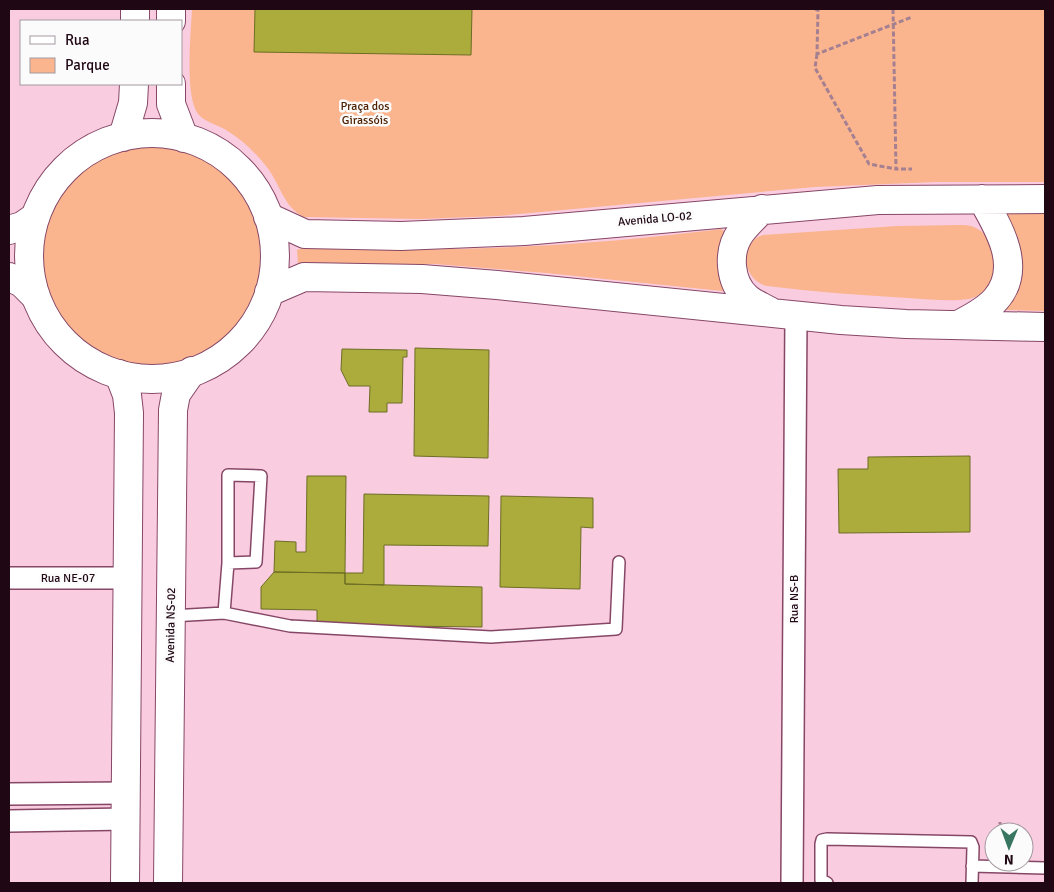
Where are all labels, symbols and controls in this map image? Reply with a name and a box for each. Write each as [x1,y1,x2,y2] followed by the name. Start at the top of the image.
[20,20,182,85] legend
[65,31,90,49] text: Rua
[65,56,110,74] text: Parque
[340,99,390,128] park label: Praça dos Girassóis
[617,208,693,230] street label: Avenida LO-02
[41,571,95,586] street label: Rua NE-07
[787,575,802,623] street label: Rua NS-B
[163,587,179,663] street label: Avenida NS-02
[984,822,1034,872] north arrow
[1004,851,1014,868] text: N

